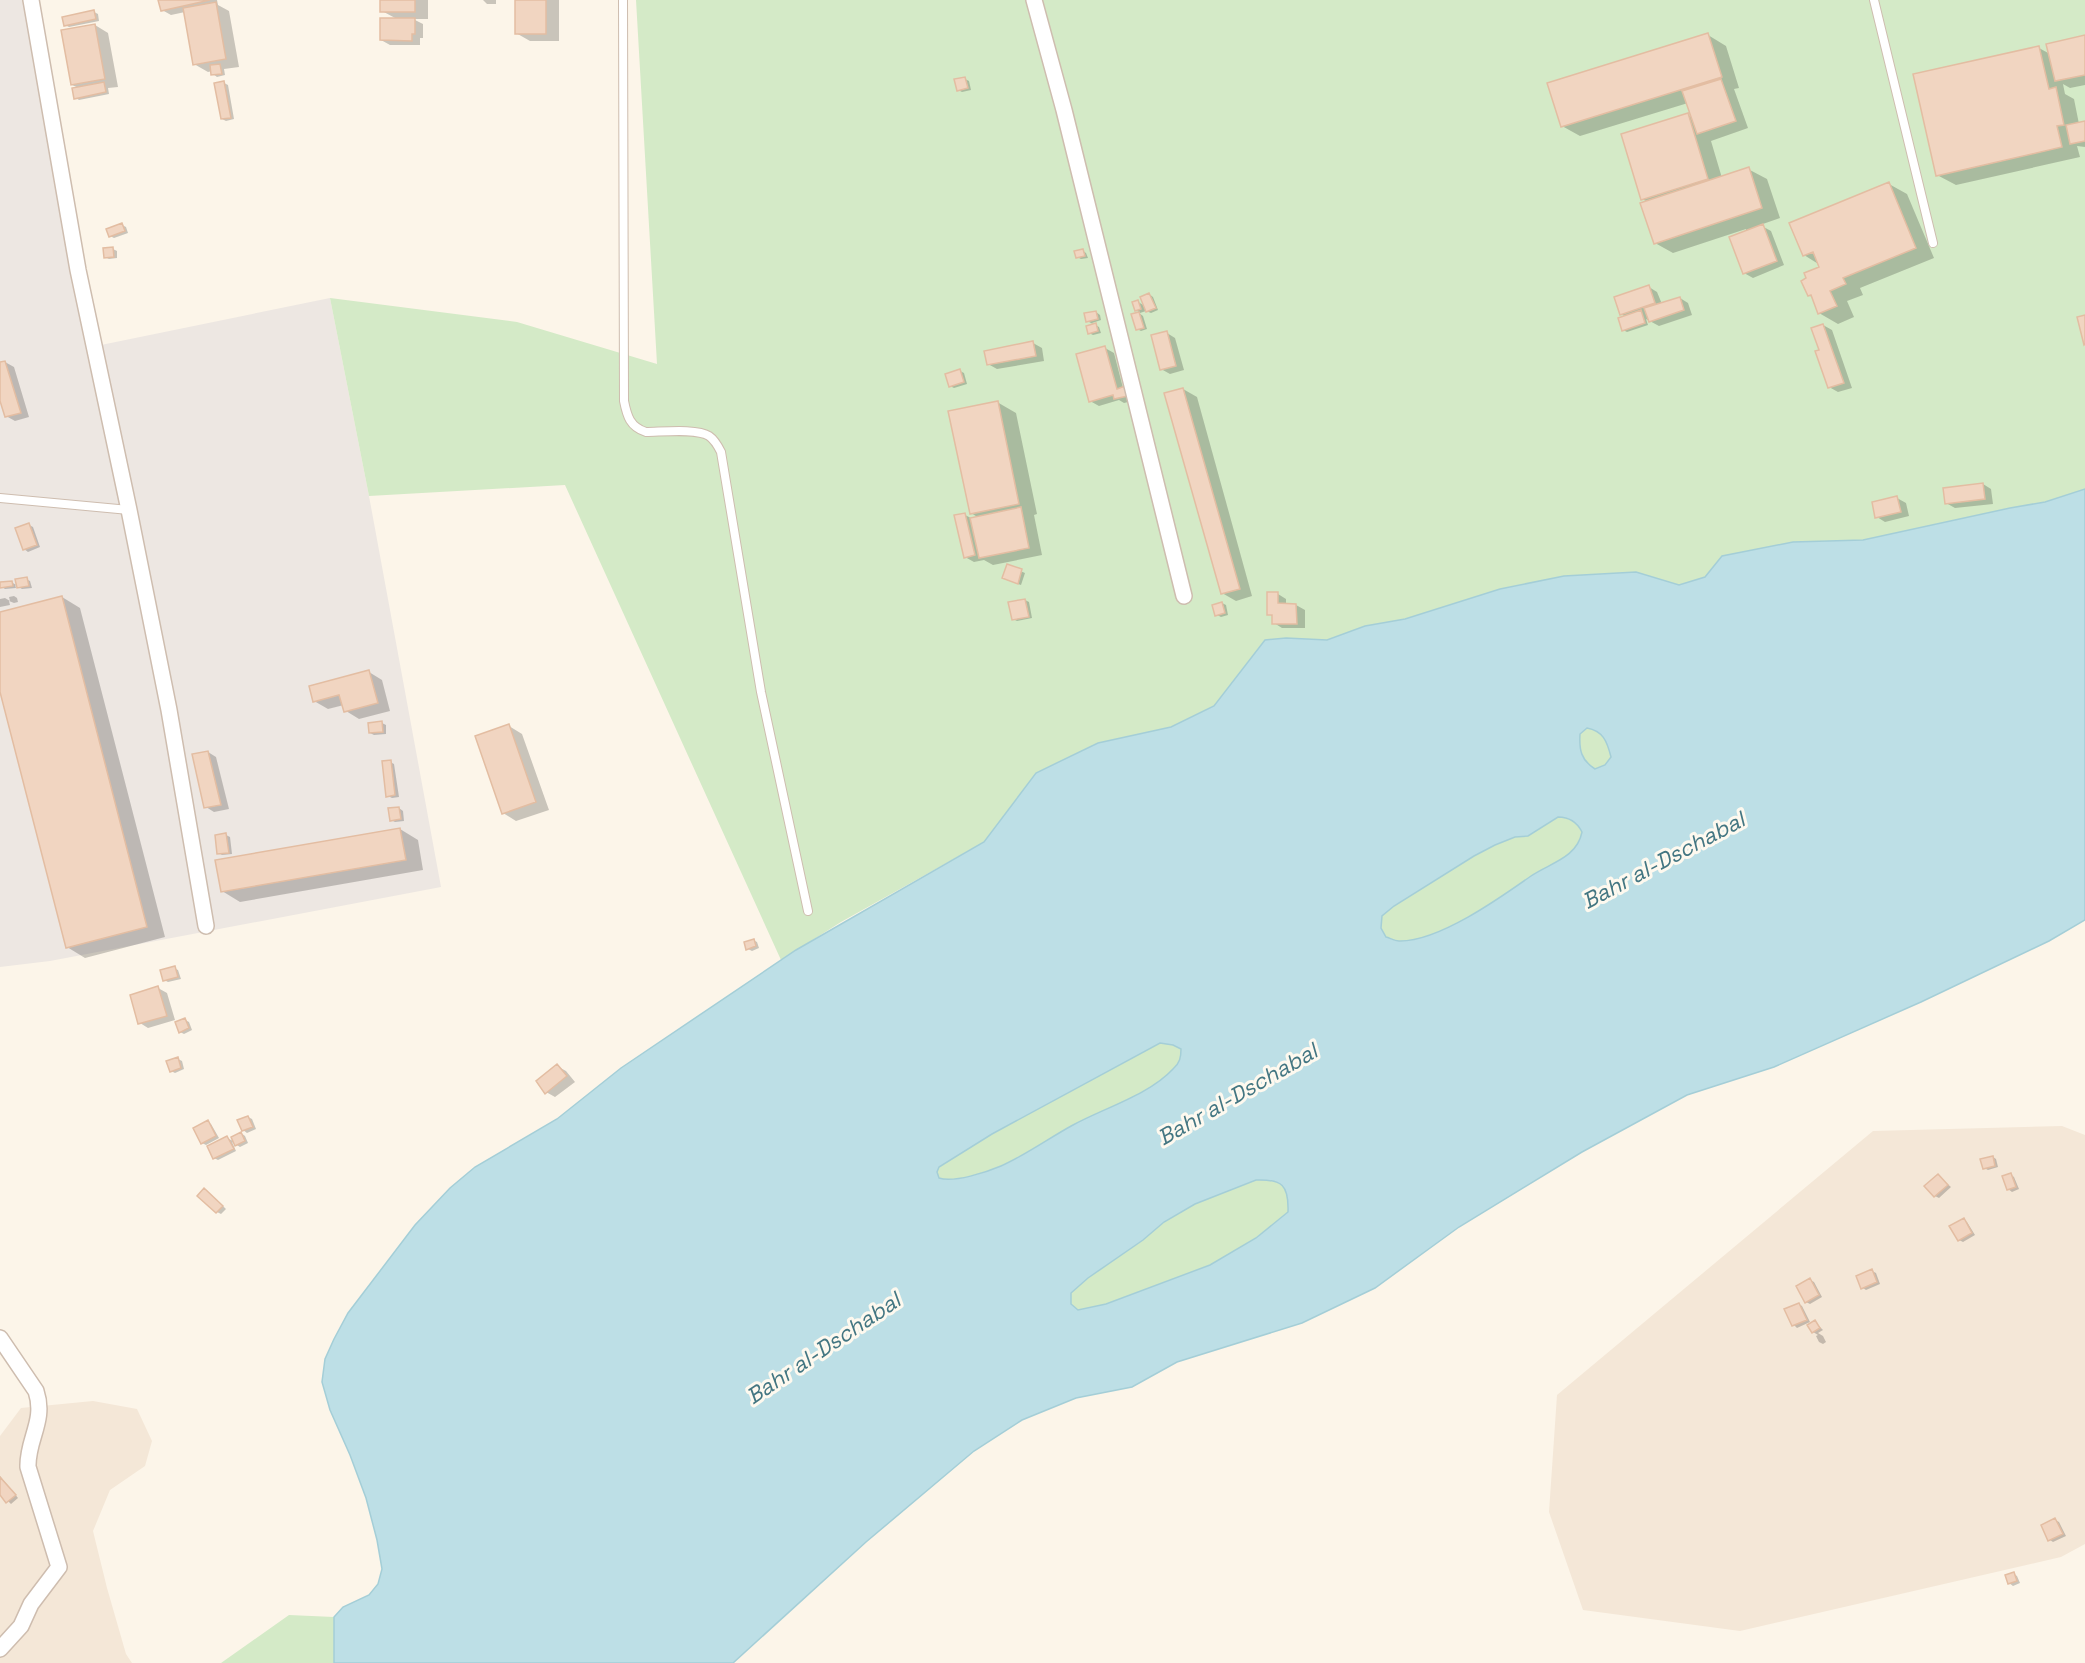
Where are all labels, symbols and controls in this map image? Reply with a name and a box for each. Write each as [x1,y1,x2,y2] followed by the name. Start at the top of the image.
[1577,804,1751,915] water label: Bahr al-Dschabal
[1152,1035,1324,1151] water label: Bahr al-Dschabal
[740,1285,908,1410] water label: Bahr al-Dschabal

